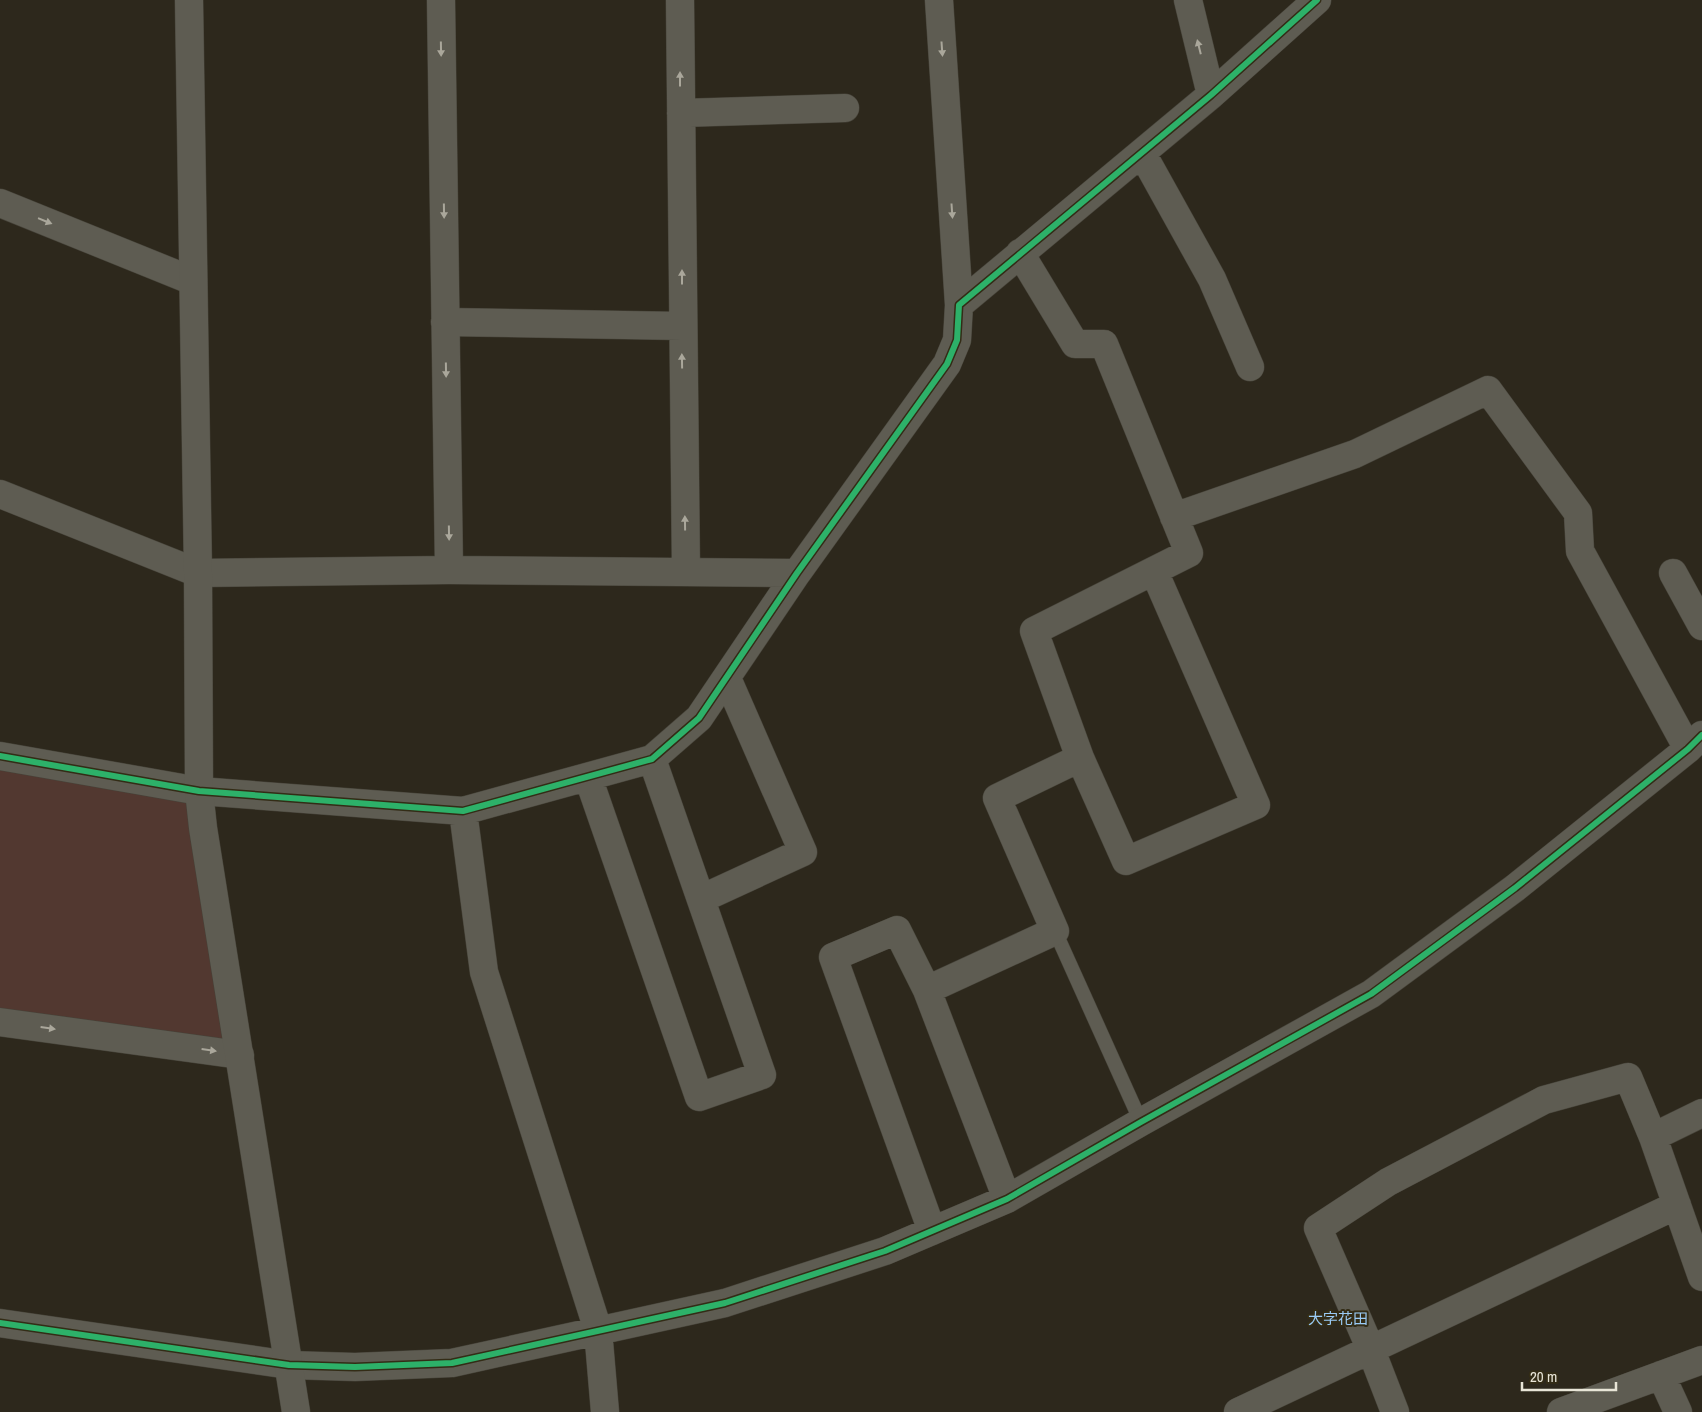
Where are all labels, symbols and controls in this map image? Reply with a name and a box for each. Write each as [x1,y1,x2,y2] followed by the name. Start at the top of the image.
[1195,40,1203,55] one-way arrow
[438,41,446,57] one-way arrow
[938,41,946,57] one-way arrow
[676,71,684,87] one-way arrow
[440,203,448,219] one-way arrow
[949,203,957,219] one-way arrow
[38,217,53,225] one-way arrow
[678,269,686,285] one-way arrow
[678,353,686,369] one-way arrow
[442,363,450,379] one-way arrow
[681,515,689,531] one-way arrow
[445,525,453,541] one-way arrow
[41,1025,57,1033] one-way arrow
[202,1047,218,1055] one-way arrow
[1308,1308,1368,1329] district label: 大字花田
[1522,1360,1616,1392] scale bar
[1530,1366,1557,1387] text: 20 m

